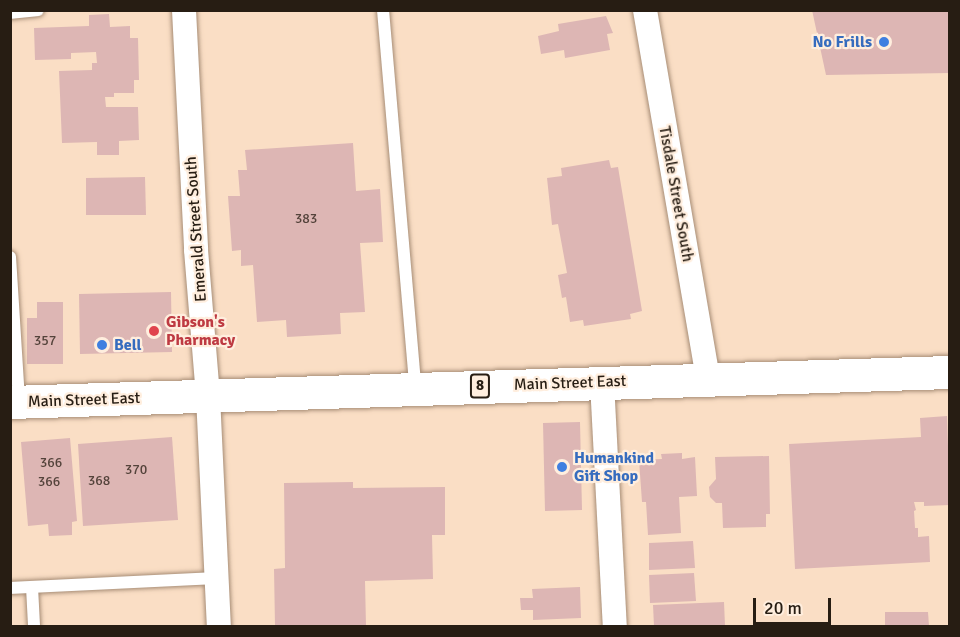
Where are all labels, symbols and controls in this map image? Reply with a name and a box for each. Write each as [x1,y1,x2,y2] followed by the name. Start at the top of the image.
[812,32,872,52] place label: No Frills
[877,35,891,49] marker: No Frills
[655,125,697,263] street label: Tisdale Street South
[181,156,211,302] street label: Emerald Street South
[295,211,317,227] house number: 383
[166,312,235,350] place label: Gibson's Pharmacy
[147,324,161,338] marker: Gibson's Pharmacy
[34,333,56,349] house number: 357
[114,335,142,355] place label: Bell
[95,338,109,352] marker: Bell
[513,371,627,395] street label: Main Street East
[470,374,490,398] road number: 8
[27,388,141,412] street label: Main Street East
[574,448,654,486] place label: Humankind Gift Shop
[40,455,62,471] house number: 366
[555,460,569,474] marker: Humankind Gift Shop
[125,462,147,478] house number: 370
[88,473,110,489] house number: 368
[38,474,60,490] house number: 366
[756,586,834,624] scale bar
[764,597,802,619] text: 20 m

